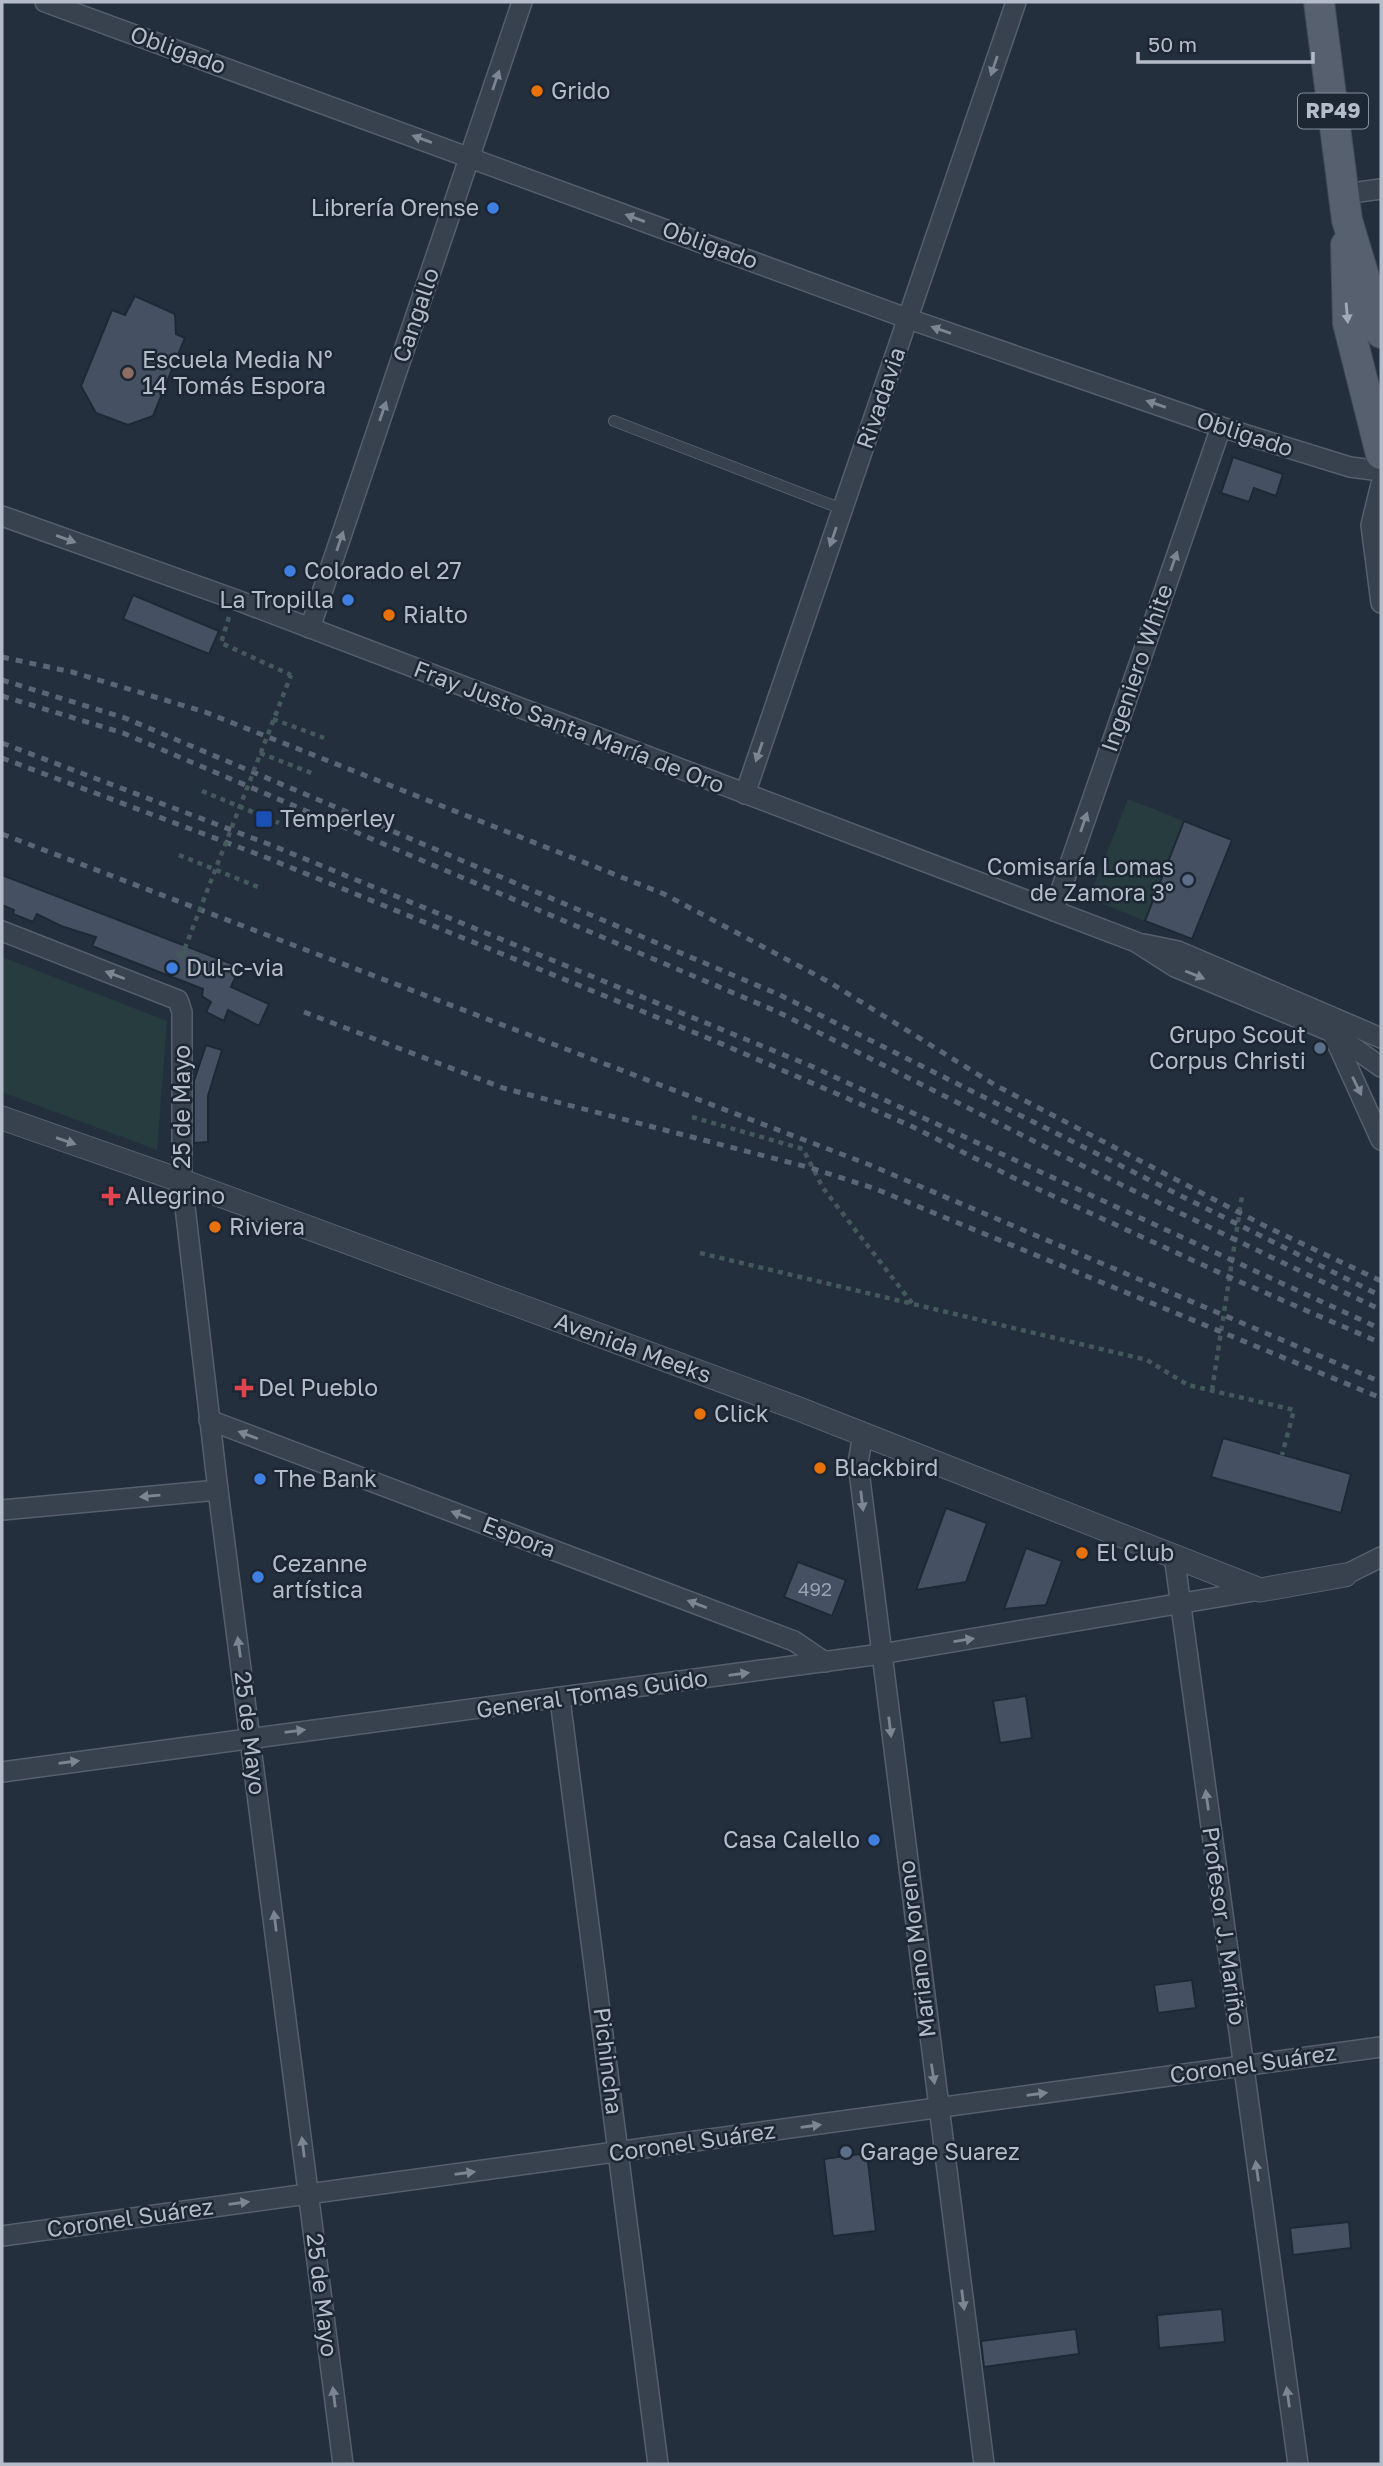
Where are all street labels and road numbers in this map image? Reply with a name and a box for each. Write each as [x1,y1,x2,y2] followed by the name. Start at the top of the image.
[127,19,230,79] street label: Obligado
[1298,94,1368,128] road number: RP49
[659,214,762,274] street label: Obligado
[386,264,444,366] street label: Cangallo
[850,343,911,452] street label: Rivadavia
[1194,404,1297,462] street label: Obligado
[1094,580,1178,755] street label: Ingeniero White
[410,654,729,798] street label: Fray Justo Santa María de Oro
[167,1045,195,1169] street label: 25 de Mayo
[551,1306,715,1388] street label: Avenida Meeks
[479,1509,560,1563] street label: Espora
[474,1663,709,1723] street label: General Tomas Guido
[230,1670,272,1796] street label: 25 de Mayo
[1197,1825,1253,2027] street label: Profesor J. Mariño
[891,1859,941,2039] street label: Mariano Moreno
[589,2006,629,2116] street label: Pichincha
[1168,2037,1338,2089] street label: Coronel Suárez
[607,2115,777,2167] street label: Coronel Suárez
[45,2191,215,2243] street label: Coronel Suárez
[302,2232,344,2358] street label: 25 de Mayo

